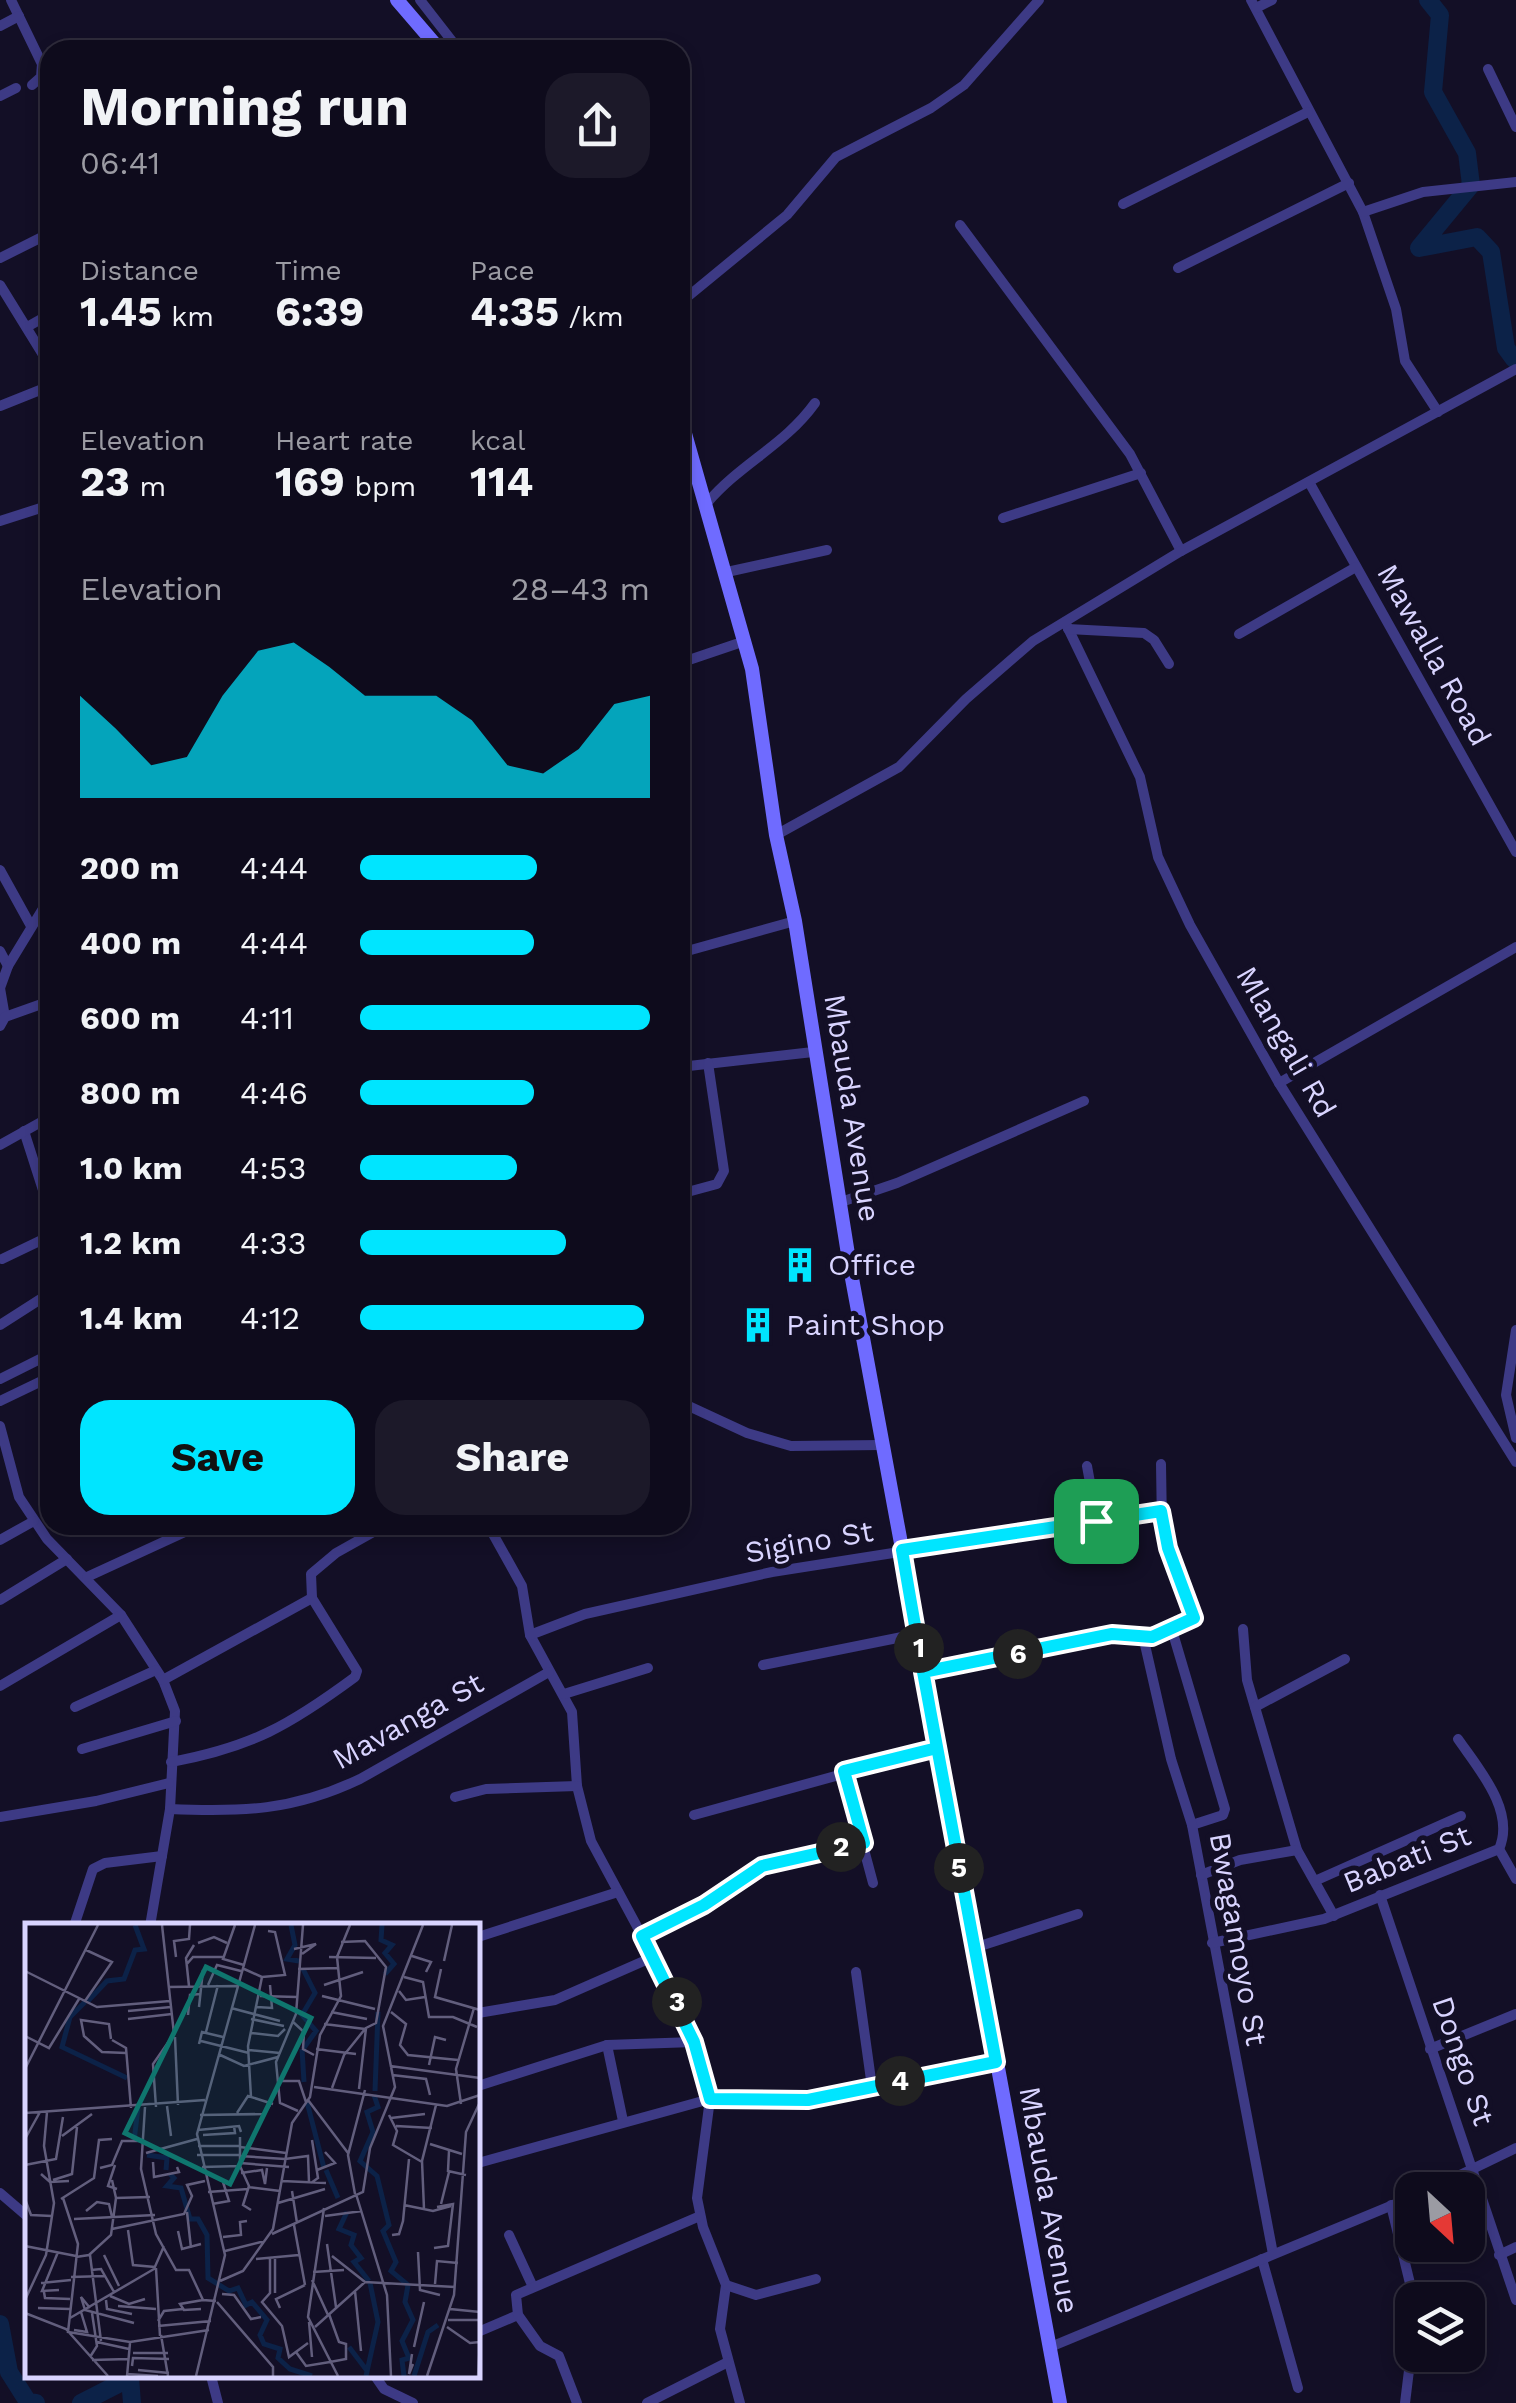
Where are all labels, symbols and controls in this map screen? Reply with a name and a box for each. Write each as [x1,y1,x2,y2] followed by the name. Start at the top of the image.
[545,73,650,178] button: share
[80,74,409,138] text: Morning run
[80,144,160,182] text: 06:41
[80,254,199,287] text: Distance
[275,254,342,287] text: Time
[470,254,535,287] text: Pace
[80,287,162,336] text: 1.45
[275,287,364,336] text: 6:39
[470,287,559,336] text: 4:35
[162,300,214,333] text: km
[559,300,624,333] text: /km
[80,424,205,457] text: Elevation
[275,424,413,457] text: Heart rate
[470,424,525,457] text: kcal
[80,457,130,506] text: 23
[275,457,345,506] text: 169
[470,457,533,506] text: 114
[130,470,166,503] text: m
[345,470,416,503] text: bpm
[1370,558,1499,752] street label: Mawalla Road
[80,570,223,608] text: Elevation
[511,570,650,608] text: 28–43 m
[80,849,180,887] text: 200 m
[240,849,308,887] text: 4:44
[80,924,181,962] text: 400 m
[240,924,308,962] text: 4:44
[1229,960,1344,1124] street label: Mlangali Rd
[817,992,888,1224] street label: Mbauda Avenue
[80,999,180,1037] text: 600 m
[240,999,294,1037] text: 4:11
[80,1074,181,1112] text: 800 m
[240,1074,308,1112] text: 4:46
[80,1149,183,1187] text: 1.0 km
[240,1149,306,1187] text: 4:53
[80,1224,181,1262] text: 1.2 km
[240,1224,306,1262] text: 4:33
[781,1246,819,1284] building icon: Office
[828,1247,916,1282] place label: Office
[80,1299,183,1337] text: 1.4 km
[240,1299,300,1337] text: 4:12
[739,1306,777,1344] building icon: Paint Shop
[786,1307,945,1342] place label: Paint Shop
[80,1400,355,1515] button: Save
[375,1400,650,1515] button: Share
[1054,1479,1139,1564] pin
[1069,1494,1124,1549] icon: arrive
[742,1513,876,1570] street label: Sigino St
[894,1623,944,1673] pin: 1
[993,1629,1043,1679] pin: 6
[913,1631,925,1664] text: 1
[1009,1637,1027,1670] text: 6
[326,1665,490,1776] street label: Mavanga St
[1338,1817,1476,1900] street label: Babati St
[816,1822,866,1872] pin: 2
[833,1830,849,1863] text: 2
[1203,1830,1275,2049] street label: Bwagamoyo St
[934,1843,984,1893] pin: 5
[951,1851,967,1884] text: 5
[25,1923,480,2378] inset map
[652,1977,702,2027] pin: 3
[669,1985,685,2018] text: 3
[1425,1992,1502,2130] street label: Dongo St
[875,2056,925,2106] pin: 4
[891,2064,909,2097] text: 4
[1012,2084,1087,2316] street label: Mbauda Avenue
[1395,2172,1485,2262] north arrow
[1395,2172,1485,2372] map controls
[1395,2282,1485,2372] button: layers

